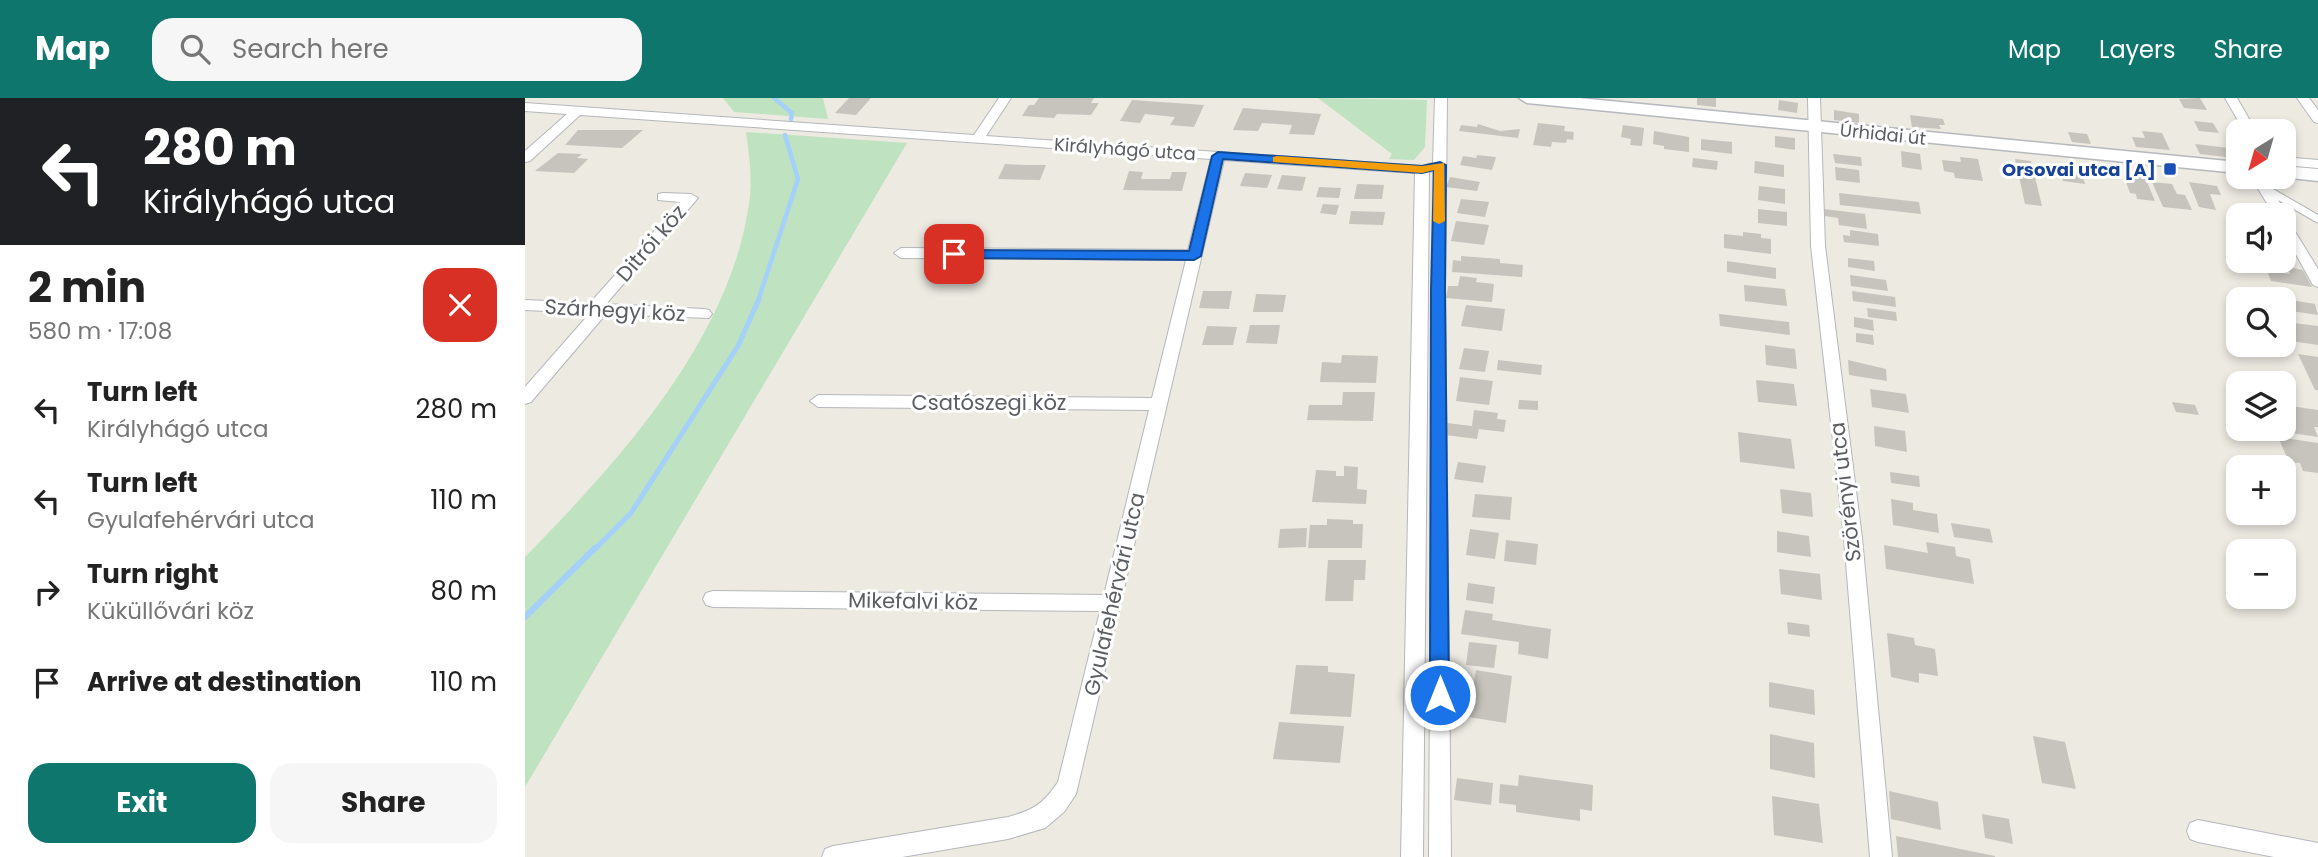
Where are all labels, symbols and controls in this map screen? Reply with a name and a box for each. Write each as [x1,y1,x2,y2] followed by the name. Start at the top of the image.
[152,18,642,81] search box
[35,25,110,72] text: Map
[176,30,214,68] icon: search
[232,31,389,67] text: Search here
[2008,33,2061,66] text: Map
[2099,33,2175,66] text: Layers
[2213,33,2283,66] text: Share
[143,114,297,182] text: 280 m
[1839,117,1927,151] street label: Úrhidai út
[2226,119,2296,189] north arrow
[2226,119,2296,609] map controls
[28,126,119,217] icon: left
[1053,132,1197,166] street label: Királyhágó utca
[2002,157,2156,182] place label: Orsovai utca [A]
[2162,161,2178,177] marker: Orsovai utca [A]
[143,179,395,224] text: Királyhágó utca
[609,198,693,288] street label: Ditrói köz
[2226,203,2296,273] button: sound
[924,224,984,284] pin
[935,235,973,273] icon: arrive
[28,258,146,317] text: 2 min
[423,268,497,342] button: close
[2226,287,2296,357] button: search
[544,292,686,328] street label: Szárhegyi köz
[28,315,172,347] text: 580 m · 17:08
[2226,371,2296,441] button: layers
[87,374,198,410] text: Turn left
[912,388,1066,417] street label: Csatószegi köz
[28,391,66,429] icon: left
[416,391,497,427] text: 280 m
[87,413,268,445] text: Királyhágó utca
[1822,421,1868,563] street label: Szörényi utca
[2226,455,2296,525] button: +
[87,465,198,501] text: Turn left
[28,482,66,520] icon: left
[430,482,497,518] text: 110 m
[1076,490,1152,698] street label: Gyulafehérvári utca
[87,504,315,536] text: Gyulafehérvári utca
[2226,539,2296,609] button: −
[87,556,219,592] text: Turn right
[28,573,66,611] icon: right
[431,573,497,609] text: 80 m
[848,585,978,617] street label: Mikefalvi köz
[87,595,254,627] text: Küküllővári köz
[1403,658,1477,732] position arrow
[28,664,66,702] icon: arrive
[87,664,362,700] text: Arrive at destination
[430,664,497,700] text: 110 m
[28,763,256,843] button: Exit
[270,763,497,843] button: Share

